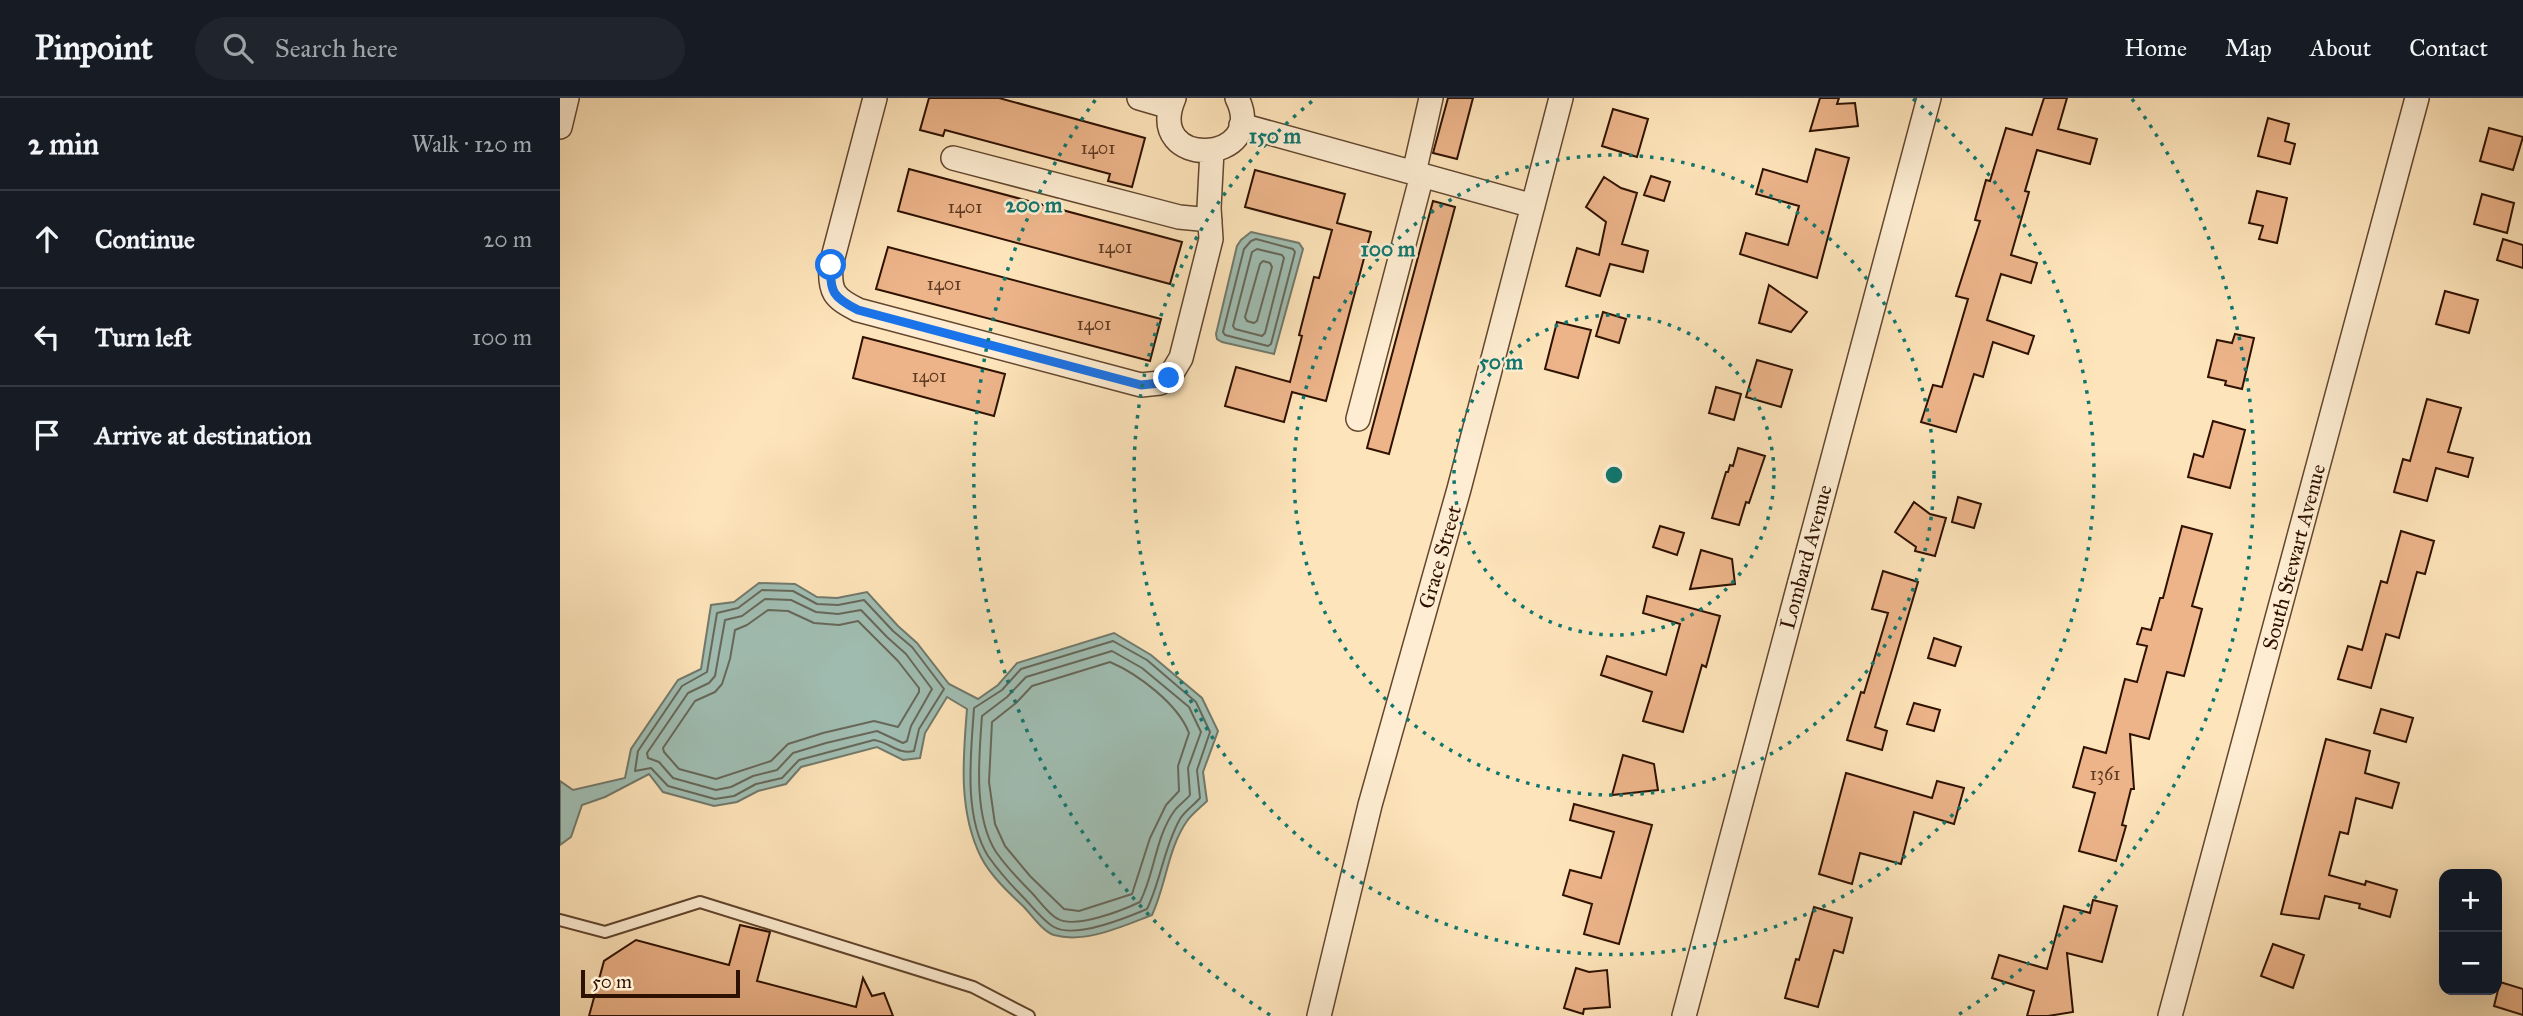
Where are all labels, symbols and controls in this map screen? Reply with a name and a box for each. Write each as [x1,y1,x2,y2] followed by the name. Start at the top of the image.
[195,17,685,80] search box
[35,28,153,68] text: Pinpoint
[219,29,257,67] icon: search
[275,32,398,64] text: Search here
[2124,33,2187,63] text: Home
[2225,33,2272,63] text: Map
[2310,33,2371,63] text: About
[2409,33,2488,63] text: Contact
[1249,123,1301,149] text: 150 m
[28,126,99,162] text: 2 min
[412,130,532,158] text: Walk · 120 m
[1081,137,1115,159] house number: 1401
[1006,192,1063,218] text: 200 m
[948,196,982,218] house number: 1401
[28,220,66,258] icon: ahead
[95,223,195,255] text: Continue
[483,225,532,253] text: 20 m
[1098,236,1132,258] house number: 1401
[1361,236,1416,262] text: 100 m
[815,249,846,280] route start
[927,273,961,295] house number: 1401
[1077,313,1111,335] house number: 1401
[28,318,66,356] icon: left
[95,321,191,353] text: Turn left
[472,323,532,351] text: 100 m
[1479,349,1523,375] text: 50 m
[1153,362,1184,393] route end
[912,365,946,387] house number: 1401
[28,416,66,454] icon: arrive
[95,419,312,451] text: Arrive at destination
[2257,461,2331,653] street label: South Stewart Avenue
[1602,463,1626,487] centre of rings
[1774,482,1838,632] street label: Lombard Avenue
[1413,502,1467,612] street label: Grace Street
[2090,763,2120,785] house number: 1361
[2439,869,2502,995] map controls
[2439,869,2502,932] button: +
[2439,932,2502,995] button: −
[581,967,740,999] scale bar
[592,970,632,993] text: 50 m

